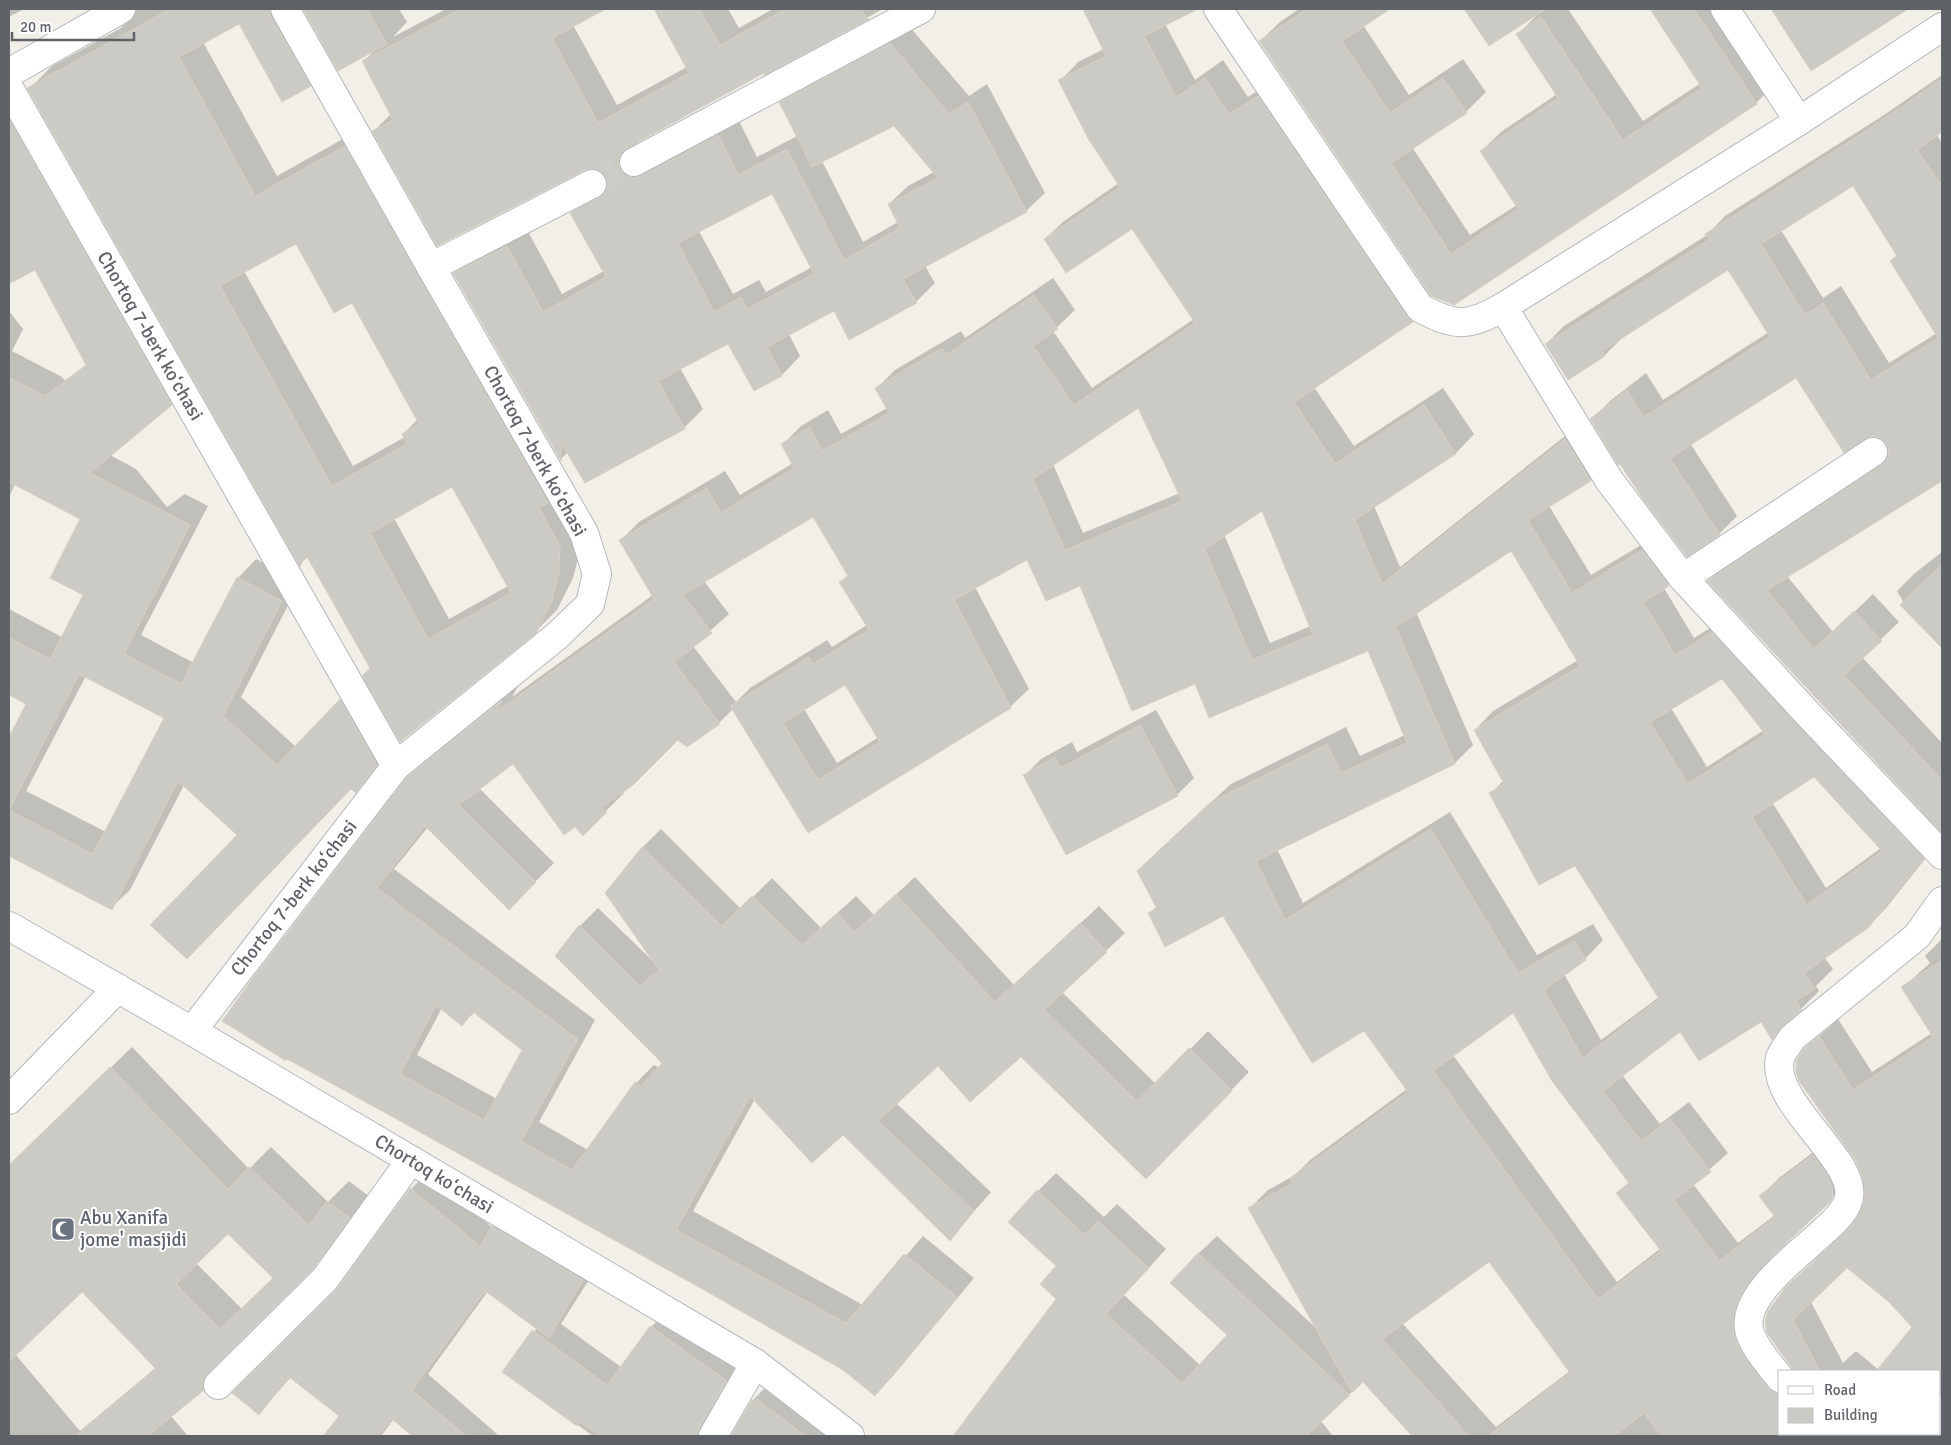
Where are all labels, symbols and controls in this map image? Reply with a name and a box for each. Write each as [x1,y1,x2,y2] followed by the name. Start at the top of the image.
[12,10,135,42] scale bar
[20,18,51,36] text: 20 m
[92,247,208,425] street label: Chortoq 7-berk koʻchasi
[478,361,592,541] street label: Chortoq 7-berk koʻchasi
[226,815,362,981] street label: Chortoq 7-berk koʻchasi
[370,1129,498,1219] street label: Chortoq koʻchasi
[80,1206,187,1252] place label: Abu Xanifa jome' masjidi
[50,1216,76,1242] mosque icon: Abu Xanifa jome' masjidi
[1778,1370,1941,1435] legend
[1824,1381,1856,1399] text: Road
[1824,1406,1878,1424] text: Building

